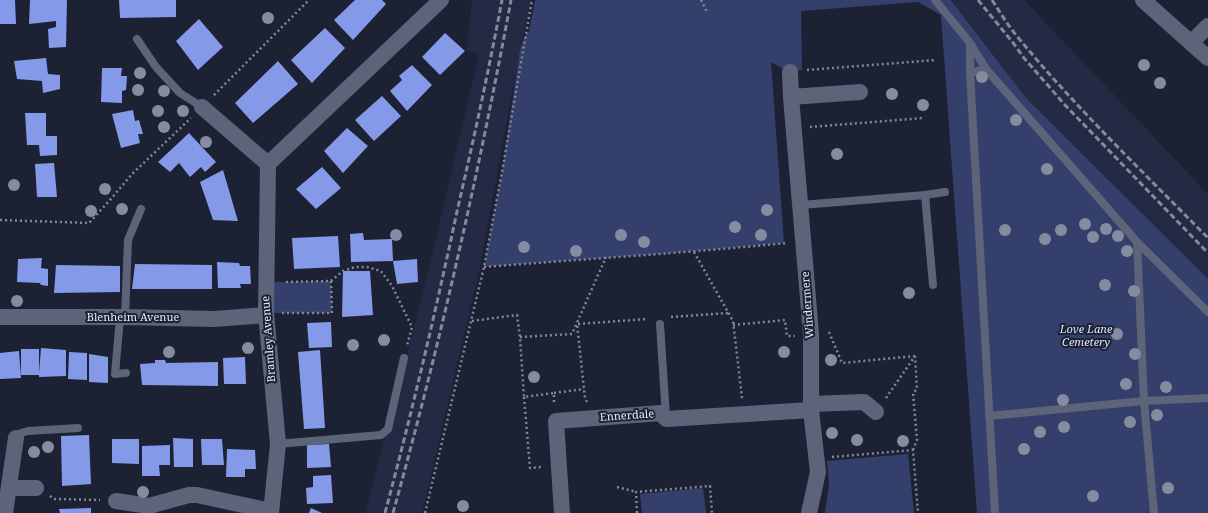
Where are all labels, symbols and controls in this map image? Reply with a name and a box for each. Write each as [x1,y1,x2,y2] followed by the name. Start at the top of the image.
[799,271,817,339] street label: Windermere
[259,295,279,383] street label: Bramley Avenue
[87,311,179,325] street label: Blenheim Avenue
[1060,323,1112,349] park label: Love Lane Cemetery
[599,408,655,424] street label: Ennerdale

